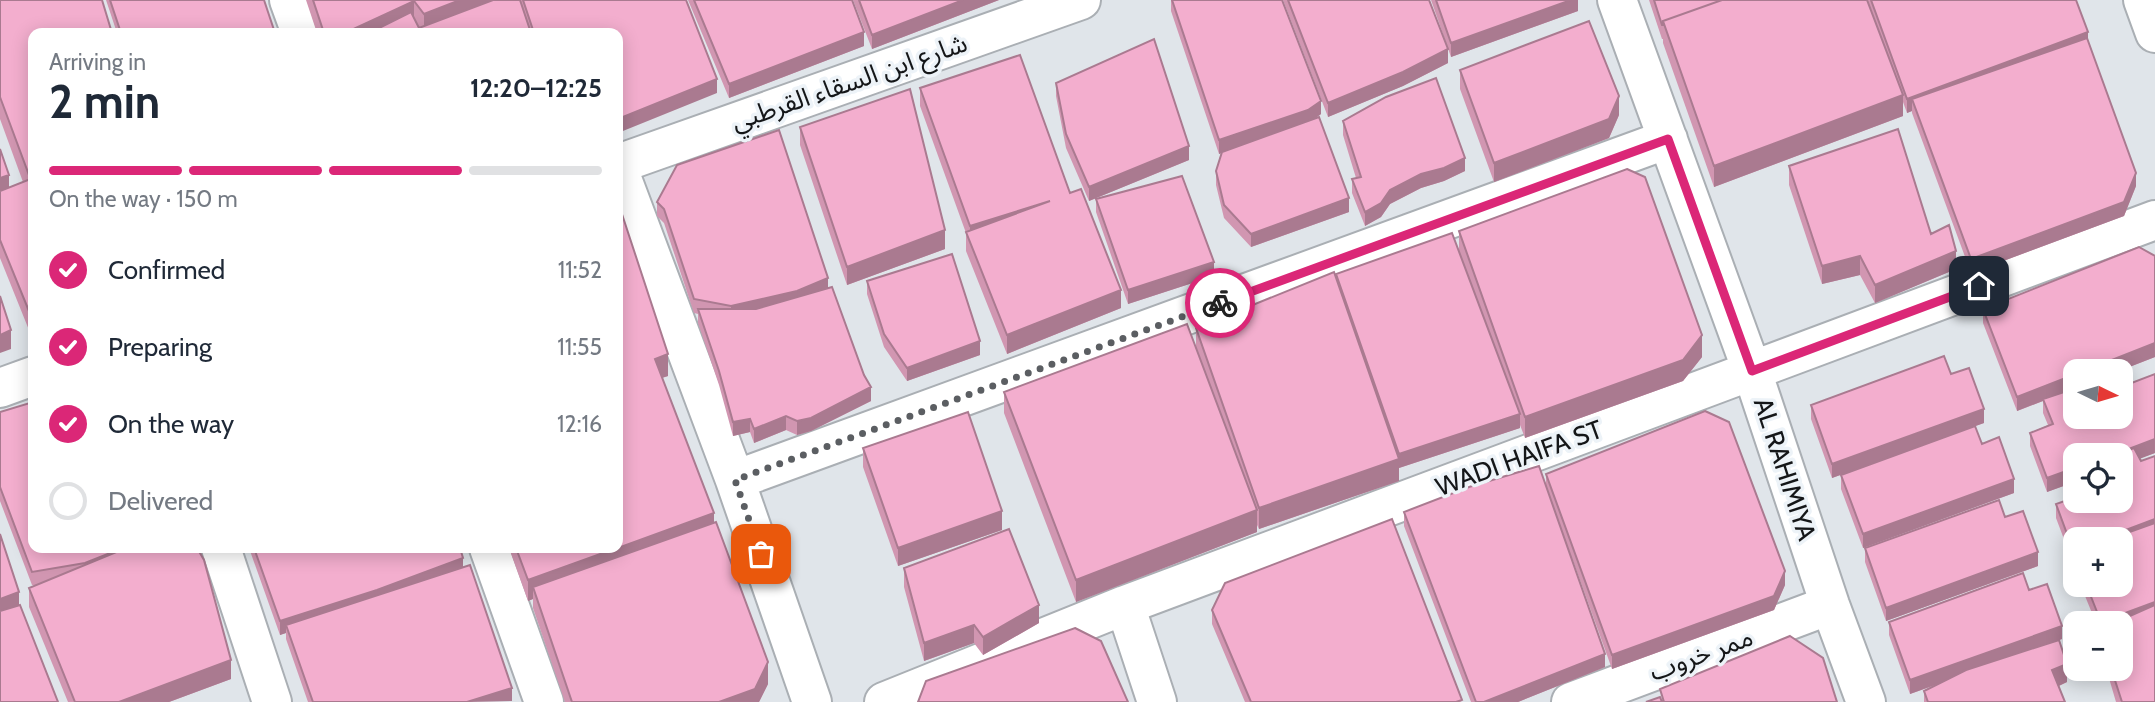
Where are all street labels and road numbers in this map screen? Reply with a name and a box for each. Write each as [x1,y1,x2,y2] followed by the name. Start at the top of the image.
[727,27,973,141] street label: شارع ابن السقاء القرطبي
[1747,394,1823,544] street label: AL RAHIMIYA
[1431,413,1607,503] street label: WADI HAIFA ST
[1645,621,1757,687] street label: ممر خروب

